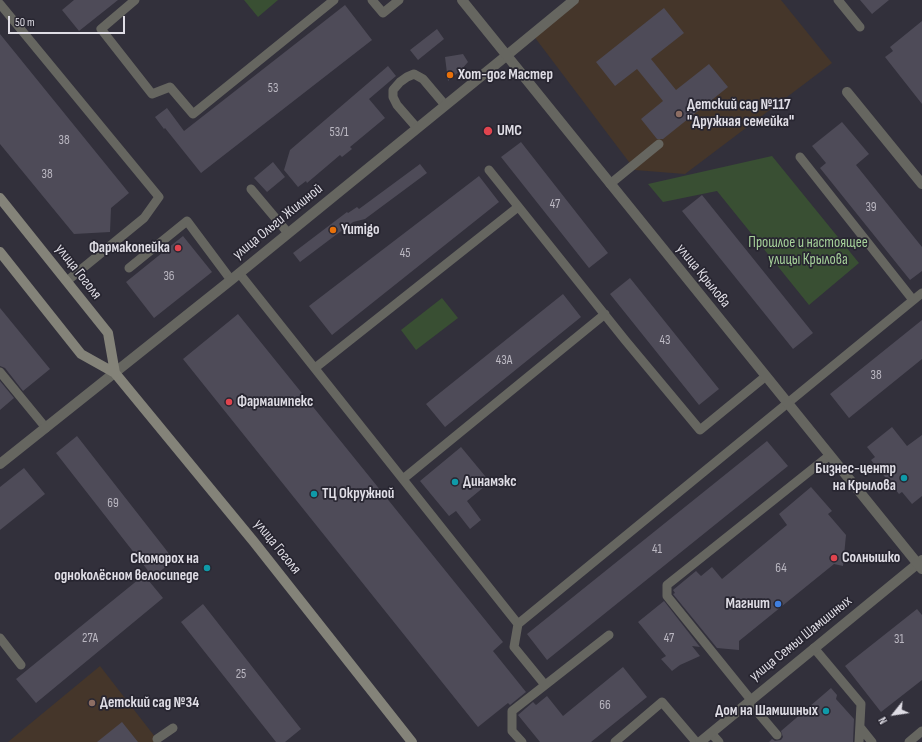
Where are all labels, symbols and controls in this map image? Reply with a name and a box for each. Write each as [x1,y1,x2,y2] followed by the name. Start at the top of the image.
[10,8,127,34] scale bar
[15,15,35,30] text: 50 m
[458,66,553,84] place label: Хот-дог Мастер
[445,70,455,80] marker: Хот-дог Мастер
[268,81,278,97] house number: 53
[687,96,794,131] place label: Детский сад №117 "Дружная семейка"
[674,109,684,119] marker: Детский сад №117 "Дружная семейка"
[497,122,522,140] place label: UMC
[330,125,348,141] house number: 53/1
[482,125,494,137] marker: UMC
[58,133,70,149] house number: 38
[41,167,53,183] house number: 38
[229,180,327,264] street label: улица Ольги Жилиной
[550,197,560,213] house number: 47
[865,200,877,216] house number: 39
[341,221,380,239] place label: Yumigo
[328,225,338,235] marker: Yumigo
[748,234,868,269] park label: Прошлое и настоящее улицы Крылова
[89,239,170,257] place label: Фармакопейка
[51,241,105,303] street label: улица Гоголя
[672,241,734,311] street label: улица Крылова
[173,243,183,253] marker: Фармакопейка
[400,246,410,262] house number: 45
[163,269,175,285] house number: 36
[660,333,670,349] house number: 43
[496,353,512,369] house number: 43А
[870,368,882,384] house number: 38
[237,393,313,411] place label: Фармаимпекс
[224,397,234,407] marker: Фармаимпекс
[815,460,896,495] place label: Бизнес-центр на Крылова
[463,473,517,491] place label: Динамэкс
[899,473,909,483] marker: Бизнес-центр на Крылова
[450,477,460,487] marker: Динамэкс
[322,485,394,503] place label: ТЦ Окружной
[309,489,319,499] marker: ТЦ Окружной
[107,496,119,512] house number: 69
[249,516,305,578] street label: улица Гоголя
[652,542,662,558] house number: 41
[842,549,900,567] place label: Солнышко
[54,550,199,585] place label: Скоморох на одноколёсном велосипеде
[829,553,839,563] marker: Солнышко
[775,561,787,577] house number: 64
[202,563,212,573] marker: Скоморох на одноколёсном велосипеде
[746,592,856,686] street label: улица Семьи Шамшиных
[725,595,770,613] place label: Магнит
[773,599,783,609] marker: Магнит
[82,631,98,647] house number: 27А
[664,631,674,647] house number: 47
[894,632,904,648] house number: 31
[236,667,246,683] house number: 25
[100,694,199,712] place label: Детский сад №34
[874,694,914,734] north arrow
[87,698,97,708] marker: Детский сад №34
[599,698,611,714] house number: 66
[715,702,818,720] place label: Дом на Шамшиных
[821,706,831,716] marker: Дом на Шамшиных
[876,714,890,726] text: N

